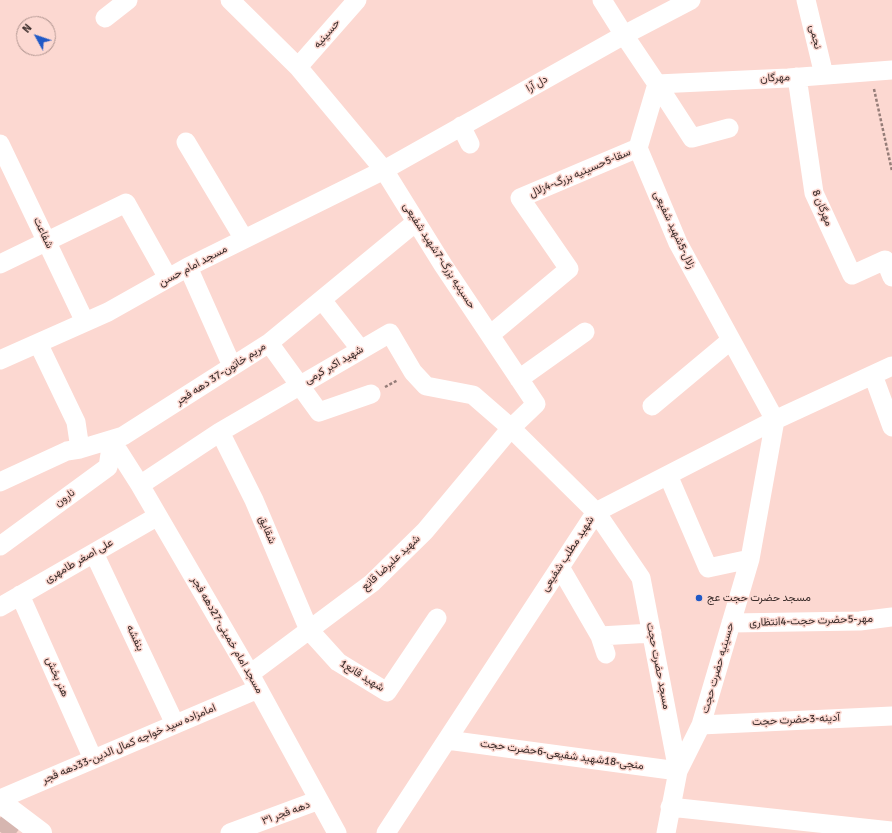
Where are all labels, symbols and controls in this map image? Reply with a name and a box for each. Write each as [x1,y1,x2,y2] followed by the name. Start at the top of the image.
[16,16,56,56] north arrow
[311,17,343,51] street label: حسینیه
[20,21,35,36] text: N
[806,24,824,50] street label: نجمی
[760,71,790,85] street label: مهرگان
[524,73,550,95] street label: دل آرا
[527,146,633,200] street label: سقا-5حسینیه بزرگ-4زلال
[809,188,835,228] street label: مهرگان 8
[650,189,698,271] street label: زلال-5شهید شفیعی
[400,200,478,312] street label: حسینیه بزرگ-7شهید شفیعی
[30,215,56,251] street label: شفاعت
[156,242,230,290] street label: مسجد امام حسن
[173,340,269,408] street label: مریم خاتون-37 دهه فجر
[302,343,366,387] street label: شهید اکبر کرمی
[52,486,78,510] street label: نارون
[255,514,279,546] street label: شقایق
[539,514,597,594] street label: شهید مطلب شفیعی
[359,532,423,594] street label: شهید علیرضا قانع
[42,536,116,586] street label: علی اصغر طامهری
[188,574,266,696] street label: مسجد امام خمینی-27دهه فجر
[707,591,811,605] place label: مسجد حضرت حجت عج
[694,593,704,603] marker: مسجد حضرت حجت عج
[749,612,873,630] street label: مهر-5حضرت حجت-4انتظاری
[643,621,673,711] street label: مسجد حضرت حجت
[699,621,737,715] street label: حسینیه حضرت حجت
[123,623,147,653] street label: بنفشه
[42,655,72,699] street label: هنر بخش
[337,657,387,695] street label: 1شهید قانع
[40,701,218,787] street label: امامزاده سید خواجه کمال الدین-33دهه فجر
[752,711,840,729] street label: آدینه-3حضرت حجت
[479,737,645,773] street label: منجی-18شهید شفیعی-6حضرت حجت
[260,798,312,828] street label: دهه فجر ۳۱

